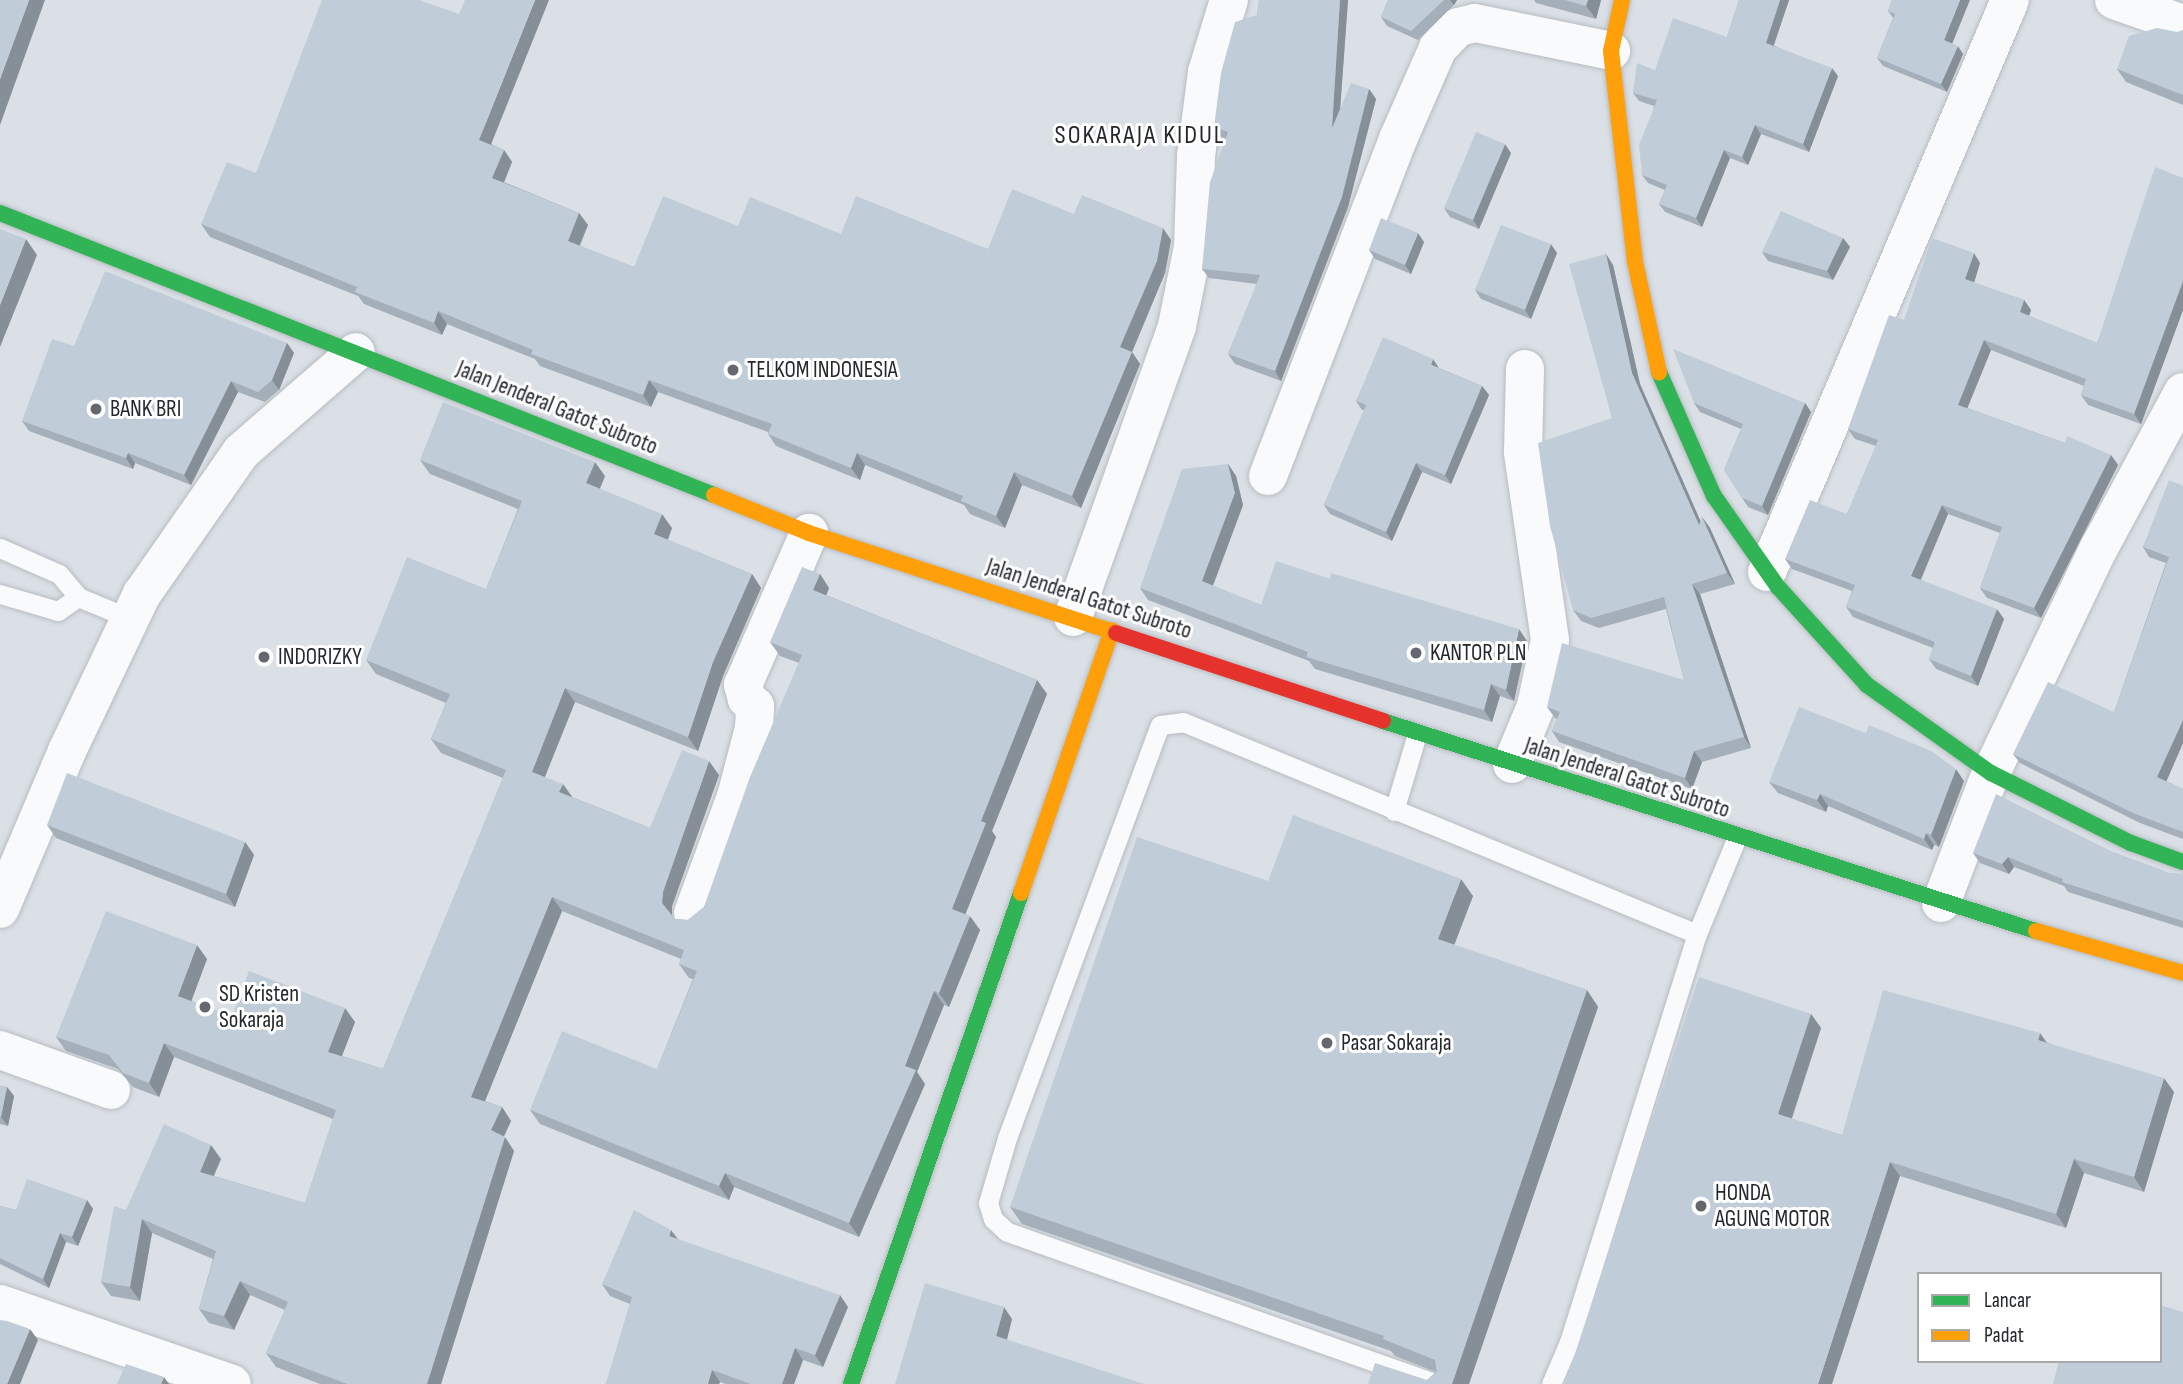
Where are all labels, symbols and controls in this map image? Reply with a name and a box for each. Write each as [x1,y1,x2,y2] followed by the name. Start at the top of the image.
[1056,120,1224,152] district label: SOKARAJA KIDUL
[452,355,662,461] street label: Jalan Jenderal Gatot Subroto
[747,356,898,384] place label: TELKOM INDONESIA
[725,362,741,378] marker: TELKOM INDONESIA
[110,395,181,423] place label: BANK BRI
[88,401,104,417] marker: BANK BRI
[983,553,1195,645] street label: Jalan Jenderal Gatot Subroto
[1430,639,1527,667] place label: KANTOR PLN
[278,643,362,671] place label: INDORIZKY
[1408,645,1424,661] marker: KANTOR PLN
[256,649,272,665] marker: INDORIZKY
[1521,732,1733,824] street label: Jalan Jenderal Gatot Subroto
[219,980,299,1034] place label: SD Kristen Sokaraja
[197,999,213,1015] marker: SD Kristen Sokaraja
[1341,1029,1452,1057] place label: Pasar Sokaraja
[1319,1035,1335,1051] marker: Pasar Sokaraja
[1715,1179,1830,1233] place label: HONDA AGUNG MOTOR
[1693,1198,1709,1214] marker: HONDA AGUNG MOTOR
[1917,1272,2162,1363] legend
[1984,1288,2031,1313] text: Lancar
[1984,1323,2024,1348] text: Padat

